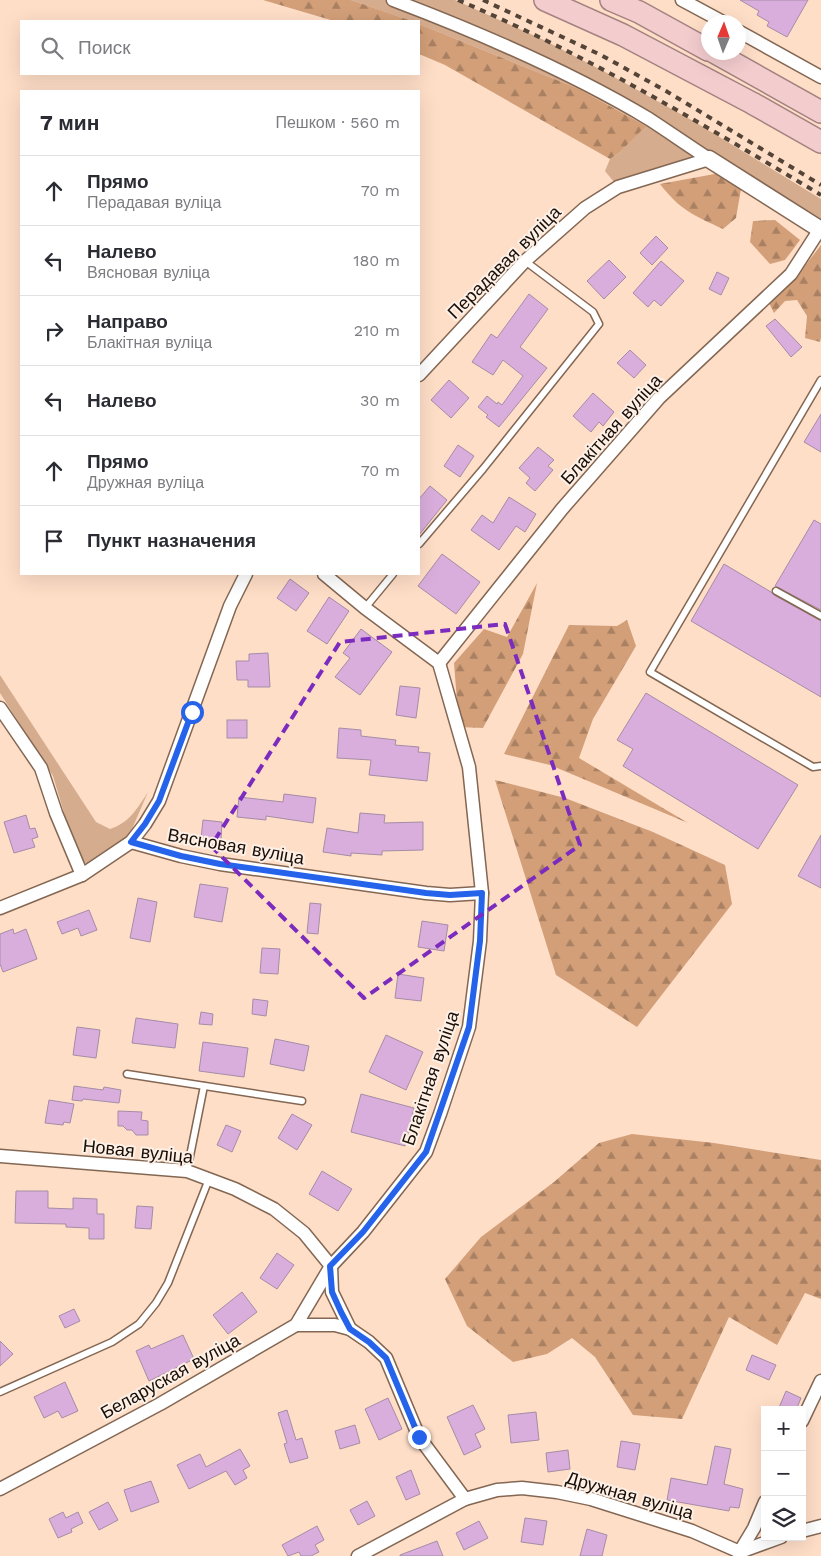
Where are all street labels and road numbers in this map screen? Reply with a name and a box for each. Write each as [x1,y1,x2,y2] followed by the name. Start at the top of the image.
[443,200,566,323] street label: Перадавая вуліца
[556,369,667,488] street label: Блакітная вуліца
[166,824,307,869] street label: Вясновая вуліца
[397,1007,463,1148] street label: Блакітная вуліца
[82,1135,195,1167] street label: Новая вуліца
[97,1328,244,1423] street label: Беларуская вуліца
[564,1467,697,1524] street label: Дружная вуліца

